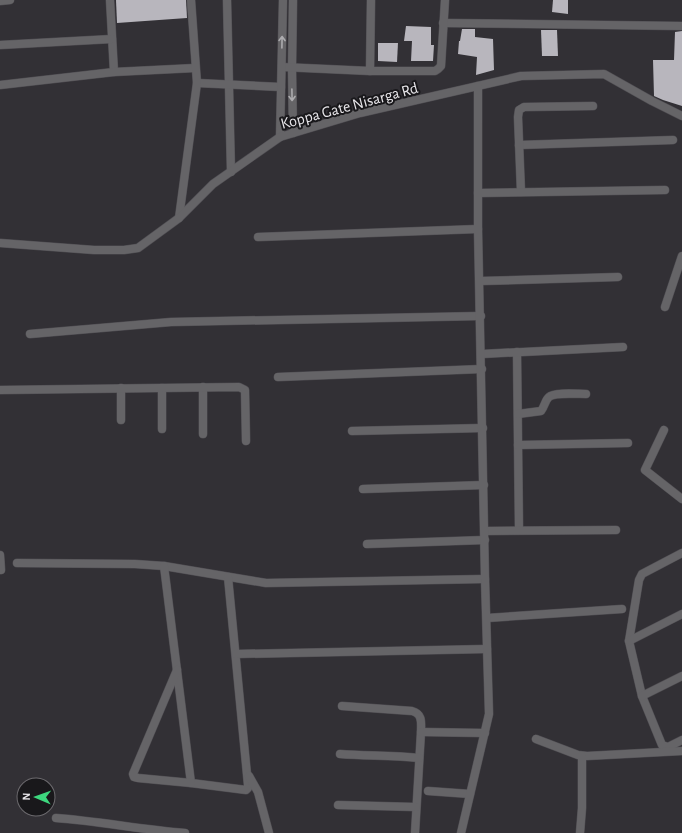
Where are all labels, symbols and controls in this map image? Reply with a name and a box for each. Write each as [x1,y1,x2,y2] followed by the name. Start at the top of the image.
[278,36,286,49] one-way arrow
[279,80,420,132] street label: Koppa Gate Nisarga Rd
[288,88,296,101] one-way arrow
[16,777,56,817] north arrow
[21,793,32,801] text: N

